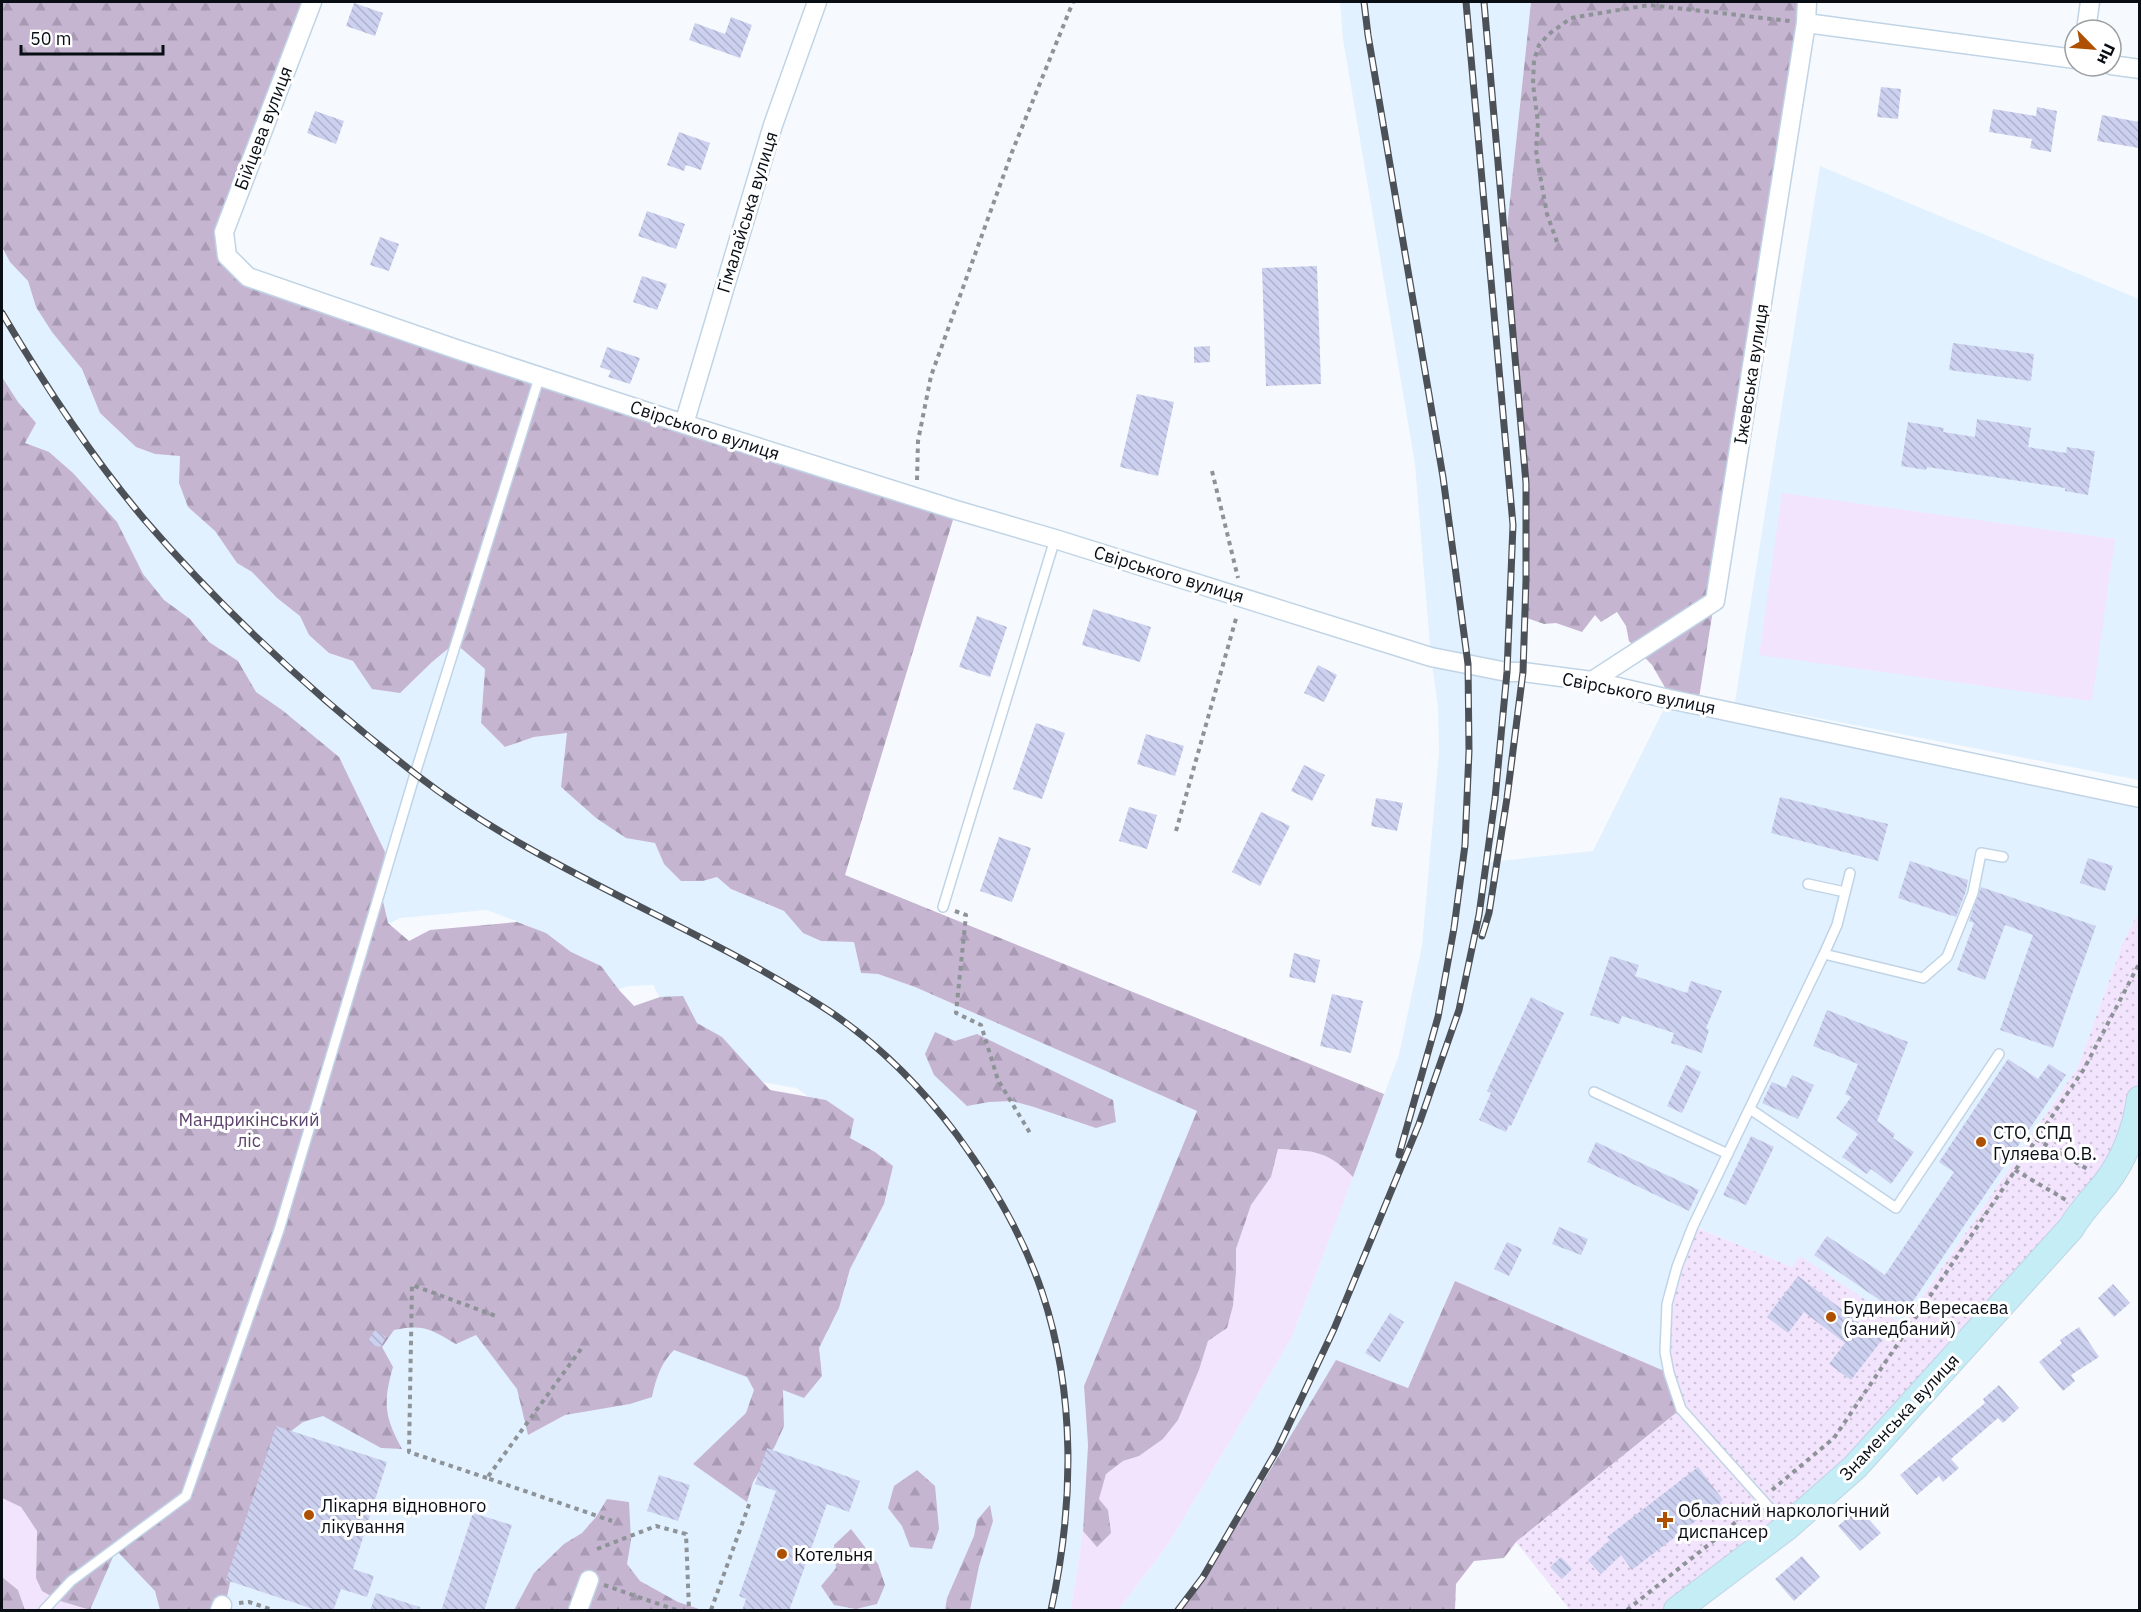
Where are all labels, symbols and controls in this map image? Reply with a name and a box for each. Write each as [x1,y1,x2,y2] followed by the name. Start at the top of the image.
[21,18,164,56] scale bar
[2063,18,2123,78] north arrow
[30,27,72,50] text: 50 m
[2093,41,2120,68] text: Пн
[229,63,297,193] street label: Бійцева вулиця
[712,129,782,295] street label: Гімалайська вулиця
[1728,302,1774,446] street label: Іжевська вулиця
[627,395,783,465] street label: Свірського вулиця
[1091,540,1247,608] street label: Свірського вулиця
[1560,667,1718,719] street label: Свірського вулиця
[178,1108,320,1152] park label: Мандрикінський ліс
[1993,1121,2097,1165] place label: СТО, СПД Гуляева О.В.
[1974,1135,1988,1149] marker: СТО, СПД Гуляева О.В.
[1843,1296,2009,1340] place label: Будинок Вересаєва (занедбаний)
[1824,1310,1838,1324] marker: Будинок Вересаєва (занедбаний)
[1834,1349,1964,1485] street label: Знаменська вулиця
[321,1494,486,1538] place label: Лікарня відновного лікування
[1678,1499,1890,1543] place label: Обласний наркологічний диспансер
[302,1508,316,1522] marker: Лікарня відновного лікування
[1656,1511,1674,1529] marker: Обласний наркологічний диспансер
[794,1543,873,1566] place label: Котельня
[775,1547,789,1561] marker: Котельня

